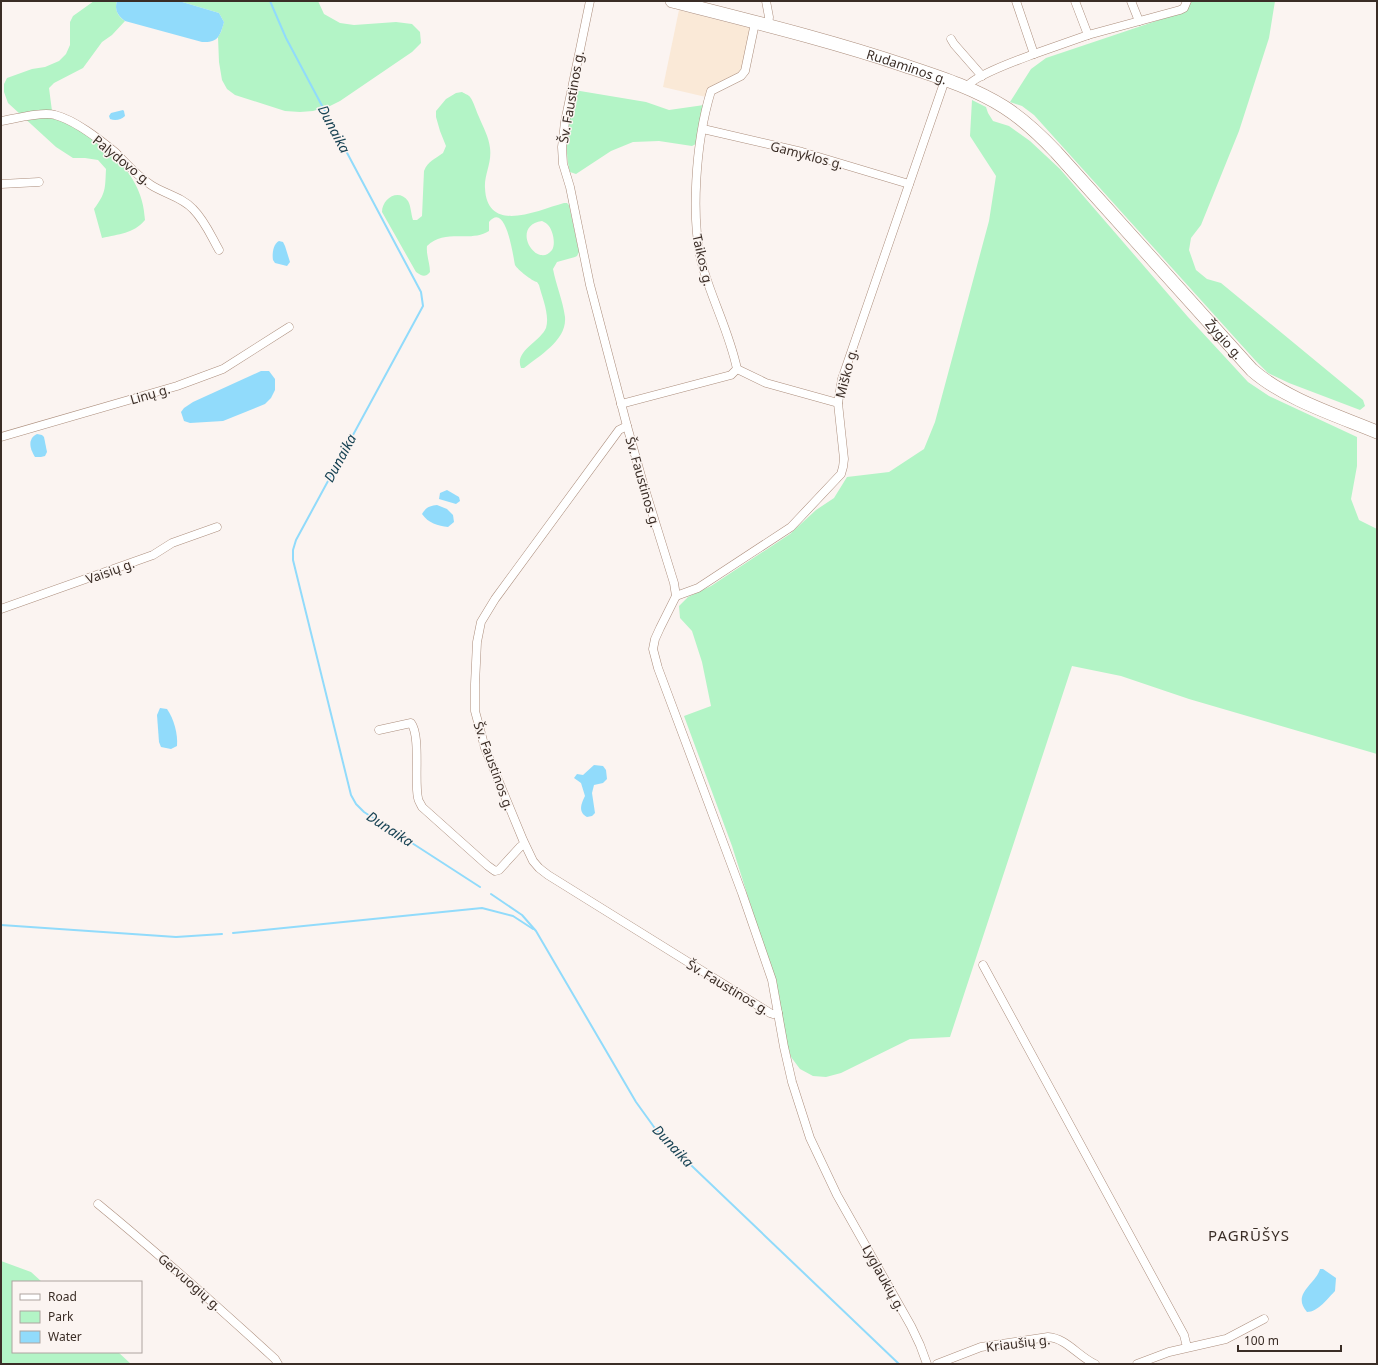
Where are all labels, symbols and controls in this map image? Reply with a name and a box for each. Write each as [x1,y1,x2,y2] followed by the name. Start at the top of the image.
[864,45,950,88] street label: Rudaminos g.
[554,49,588,145] street label: Šv. Faustinos g.
[314,101,355,156] water label: Dunaika
[89,131,155,189] street label: Palydovo g.
[769,137,845,173] street label: Gamyklos g.
[688,232,718,288] street label: Taikos g.
[1201,315,1247,363] street label: Žygio g.
[831,346,861,400] street label: Miško g.
[128,380,172,408] street label: Linų g.
[319,430,360,485] water label: Dunaika
[621,435,665,529] street label: Šv. Faustinos g.
[83,554,137,588] street label: Vaisių g.
[470,719,518,813] street label: Šv. Faustinos g.
[363,806,417,851] water label: Dunaika
[683,955,773,1019] street label: Šv. Faustinos g.
[649,1120,698,1171] water label: Dunaika
[1208,1225,1290,1245] district label: PAGRŪŠYS
[858,1242,910,1314] street label: Lyglaukių g.
[154,1249,226,1315] street label: Gervuogių g.
[12,1281,142,1353] legend
[48,1288,77,1305] text: Road
[48,1308,74,1325] text: Park
[1238,1327,1341,1353] scale bar
[48,1328,82,1345] text: Water
[985,1330,1051,1356] street label: Kriaušių g.
[1244,1332,1279,1349] text: 100 m

